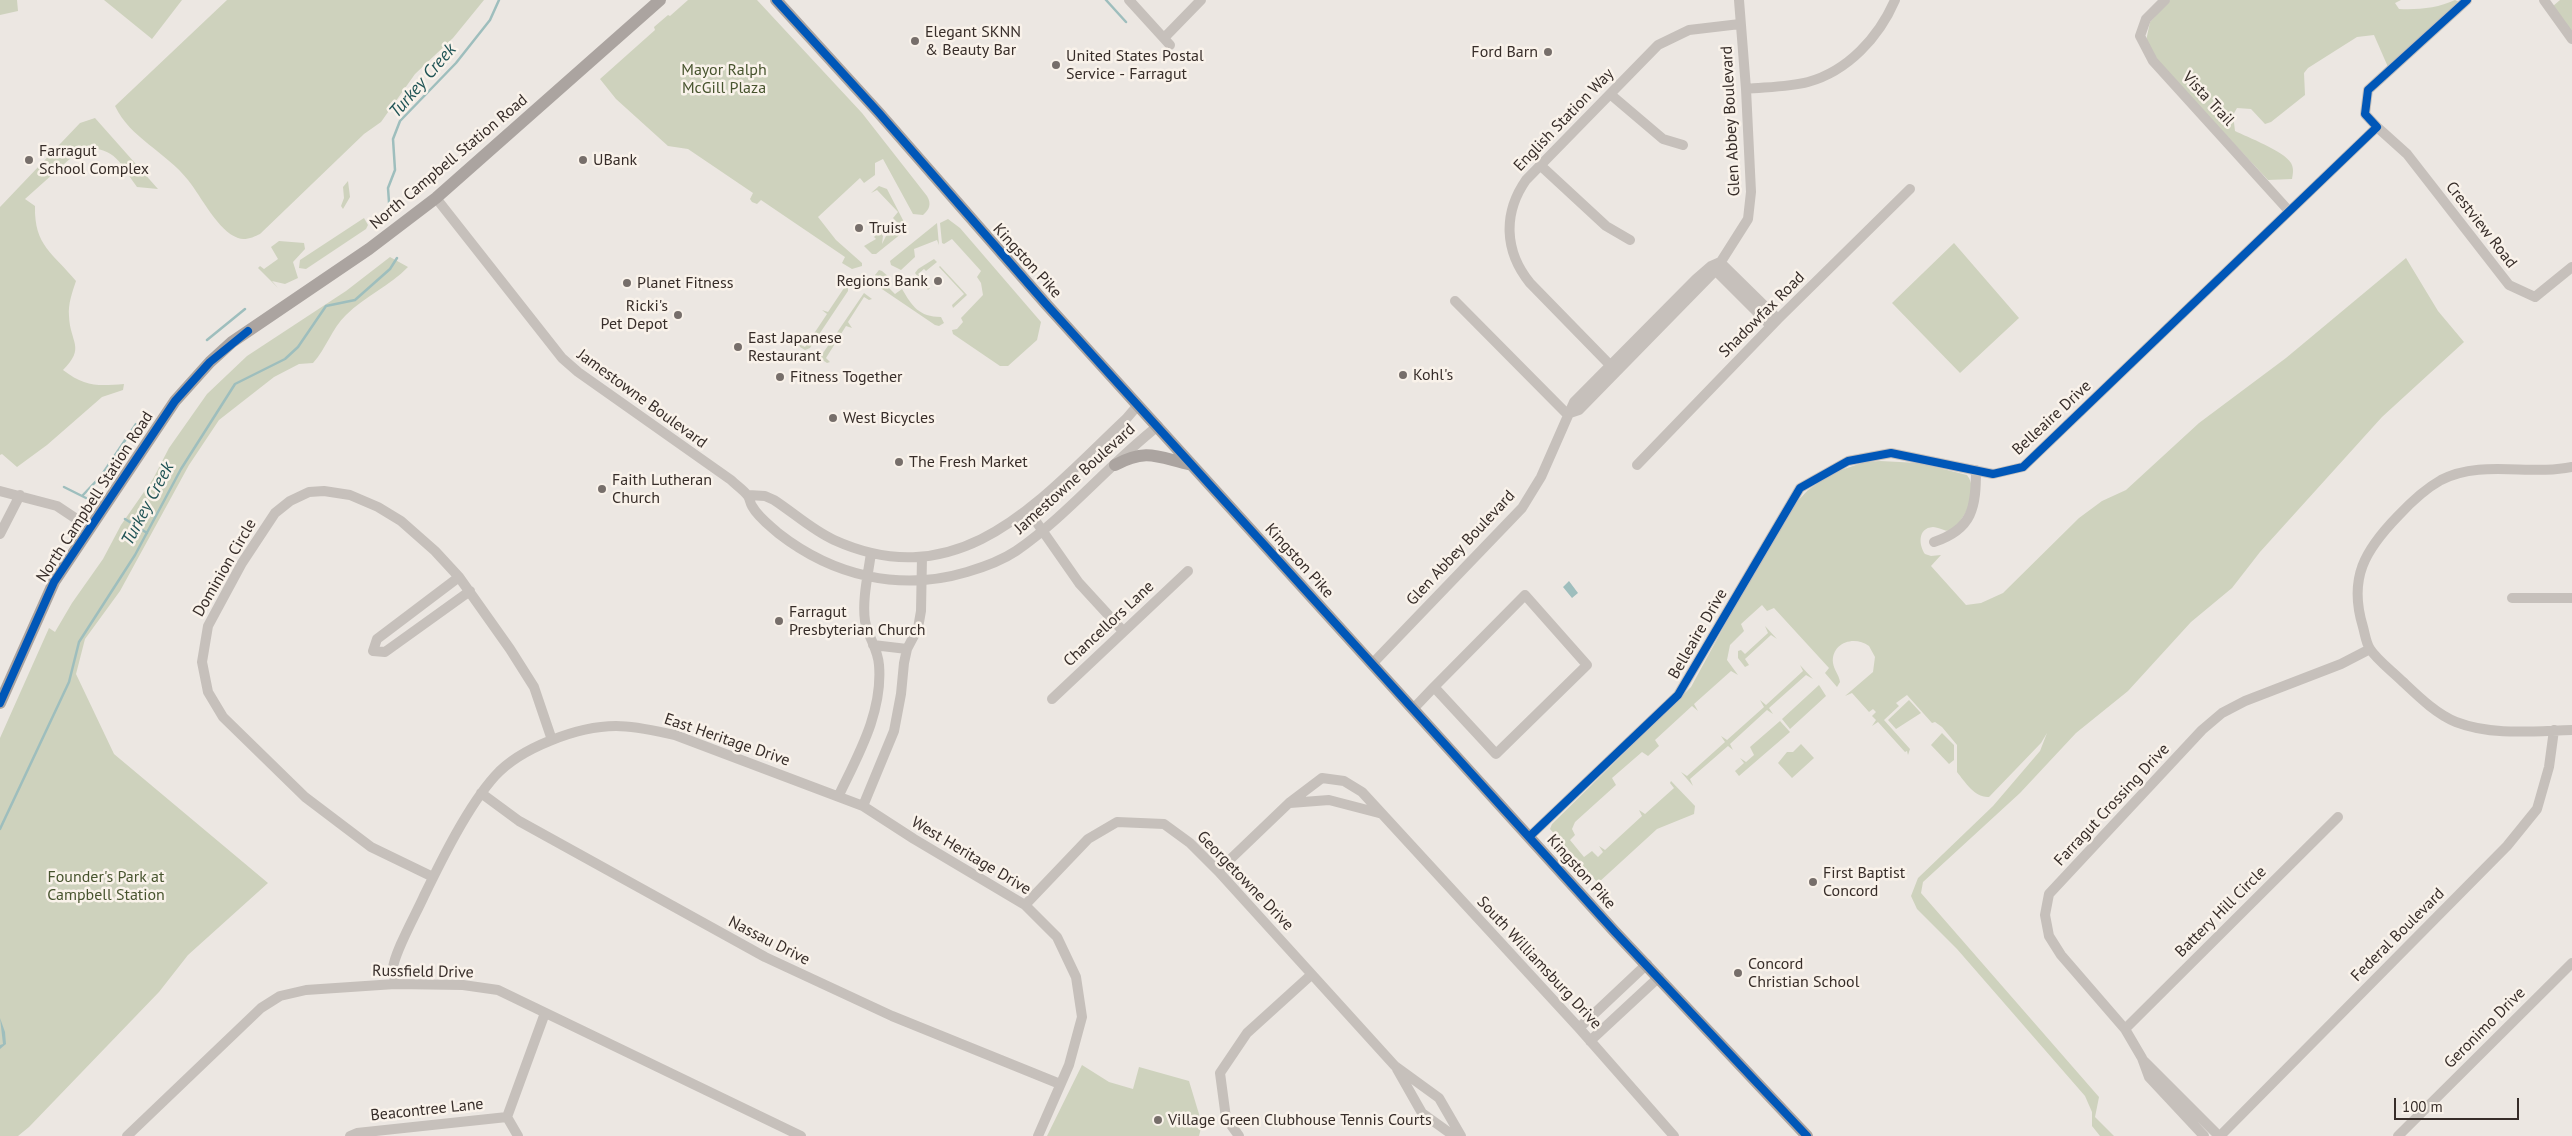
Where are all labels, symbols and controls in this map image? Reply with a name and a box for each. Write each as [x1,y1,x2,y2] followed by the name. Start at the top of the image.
[925,22,1021,60] place label: Elegant SKNN & Beauty Bar
[909,35,921,47] marker: Elegant SKNN & Beauty Bar
[385,39,461,123] water label: Turkey Creek
[1471,42,1538,62] place label: Ford Barn
[1717,45,1745,197] street label: Glen Abbey Boulevard
[1066,46,1204,84] place label: United States Postal Service - Farragut
[1542,46,1554,58] marker: Ford Barn
[1050,59,1062,71] marker: United States Postal Service - Farragut
[681,60,767,98] park label: Mayor Ralph McGill Plaza
[1510,64,1618,176] street label: English Station Way
[2178,68,2238,130] street label: Vista Trail
[366,91,532,233] street label: North Campbell Station Road
[39,141,149,179] place label: Farragut School Complex
[593,150,637,170] place label: UBank
[23,154,35,166] marker: Farragut School Complex
[577,154,589,166] marker: UBank
[2441,178,2521,272] street label: Crestview Road
[869,218,907,238] place label: Truist
[988,220,1066,302] street label: Kingston Pike
[853,222,865,234] marker: Truist
[1715,268,1809,362] street label: Shadowfax Road
[836,271,928,291] place label: Regions Bank
[637,273,733,293] place label: Planet Fitness
[932,275,944,287] marker: Regions Bank
[621,277,633,289] marker: Planet Fitness
[601,296,668,334] place label: Ricki's Pet Depot
[672,309,684,321] marker: Ricki's Pet Depot
[748,328,842,366] place label: East Japanese Restaurant
[732,341,744,353] marker: East Japanese Restaurant
[573,345,711,453] street label: Jamestowne Boulevard
[1413,365,1453,385] place label: Kohl's
[790,367,902,387] place label: Fitness Together
[1397,369,1409,381] marker: Kohl's
[774,371,786,383] marker: Fitness Together
[2009,377,2095,459] street label: Belleaire Drive
[33,408,157,586] street label: North Campbell Station Road
[843,408,935,428] place label: West Bicycles
[827,412,839,424] marker: West Bicycles
[1011,420,1139,538] street label: Jamestowne Boulevard
[909,452,1028,472] place label: The Fresh Market
[893,456,905,468] marker: The Fresh Market
[117,459,179,549] water label: Turkey Creek
[612,470,712,508] place label: Faith Lutheran Church
[596,483,608,495] marker: Faith Lutheran Church
[1403,486,1519,610] street label: Glen Abbey Boulevard
[189,516,261,620] street label: Dominion Circle
[1260,520,1338,602] street label: Kingston Pike
[1060,577,1158,671] street label: Chancellors Lane
[1664,586,1732,682] street label: Belleaire Drive
[789,602,926,640] place label: Farragut Presbyterian Church
[773,615,785,627] marker: Farragut Presbyterian Church
[662,709,792,771] street label: East Heritage Drive
[2050,740,2174,870] street label: Farragut Crossing Drive
[908,813,1034,899] street label: West Heritage Drive
[1193,827,1297,935] street label: Georgetowne Drive
[1542,831,1620,913] street label: Kingston Pike
[1823,863,1905,901] place label: First Baptist Concord
[2172,863,2270,961] street label: Battery Hill Circle
[47,867,165,905] park label: Founder's Park at Campbell Station
[1807,876,1819,888] marker: First Baptist Concord
[2347,884,2449,986] street label: Federal Boulevard
[1473,893,1605,1033] street label: South Williamsburg Drive
[725,912,813,970] street label: Nassau Drive
[1748,954,1859,992] place label: Concord Christian School
[372,962,474,982] street label: Russfield Drive
[1732,967,1744,979] marker: Concord Christian School
[2440,983,2530,1073] street label: Geronimo Drive
[2397,1088,2522,1120] scale bar
[370,1095,484,1125] street label: Beacontree Lane
[2402,1097,2443,1116] text: 100 m
[1168,1110,1432,1130] place label: Village Green Clubhouse Tennis Courts
[1152,1114,1164,1126] marker: Village Green Clubhouse Tennis Courts

